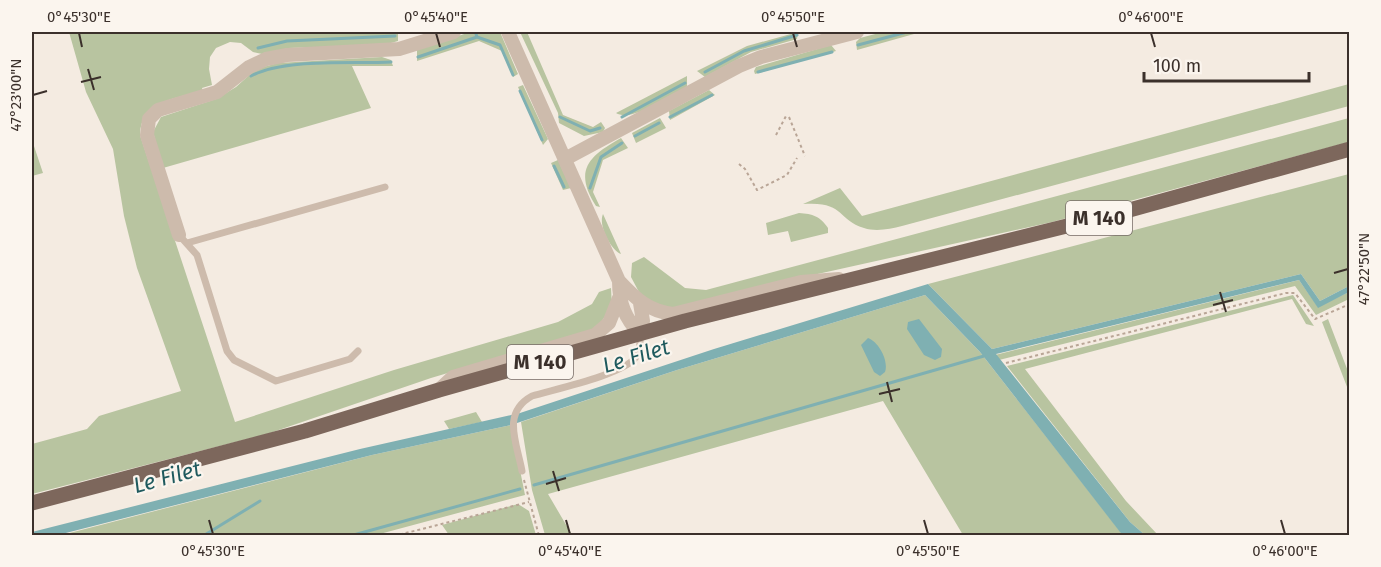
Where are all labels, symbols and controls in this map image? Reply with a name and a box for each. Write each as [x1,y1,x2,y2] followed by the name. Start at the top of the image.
[47,8,111,26] text: 0°45'30"E
[404,8,468,26] text: 0°45'40"E
[761,8,825,26] text: 0°45'50"E
[1118,8,1184,26] text: 0°46'00"E
[1144,45,1309,83] scale bar
[1153,55,1201,77] text: 100 m
[7,58,25,132] text: 47°23'00"N
[1066,201,1132,235] road number: M 140
[1355,233,1373,305] text: 47°22'50"N
[599,333,673,379] water label: Le Filet
[507,345,573,379] road number: M 140
[130,455,204,499] water label: Le Filet
[181,542,245,560] text: 0°45'30"E
[538,542,602,560] text: 0°45'40"E
[896,542,960,560] text: 0°45'50"E
[1252,542,1318,560] text: 0°46'00"E

